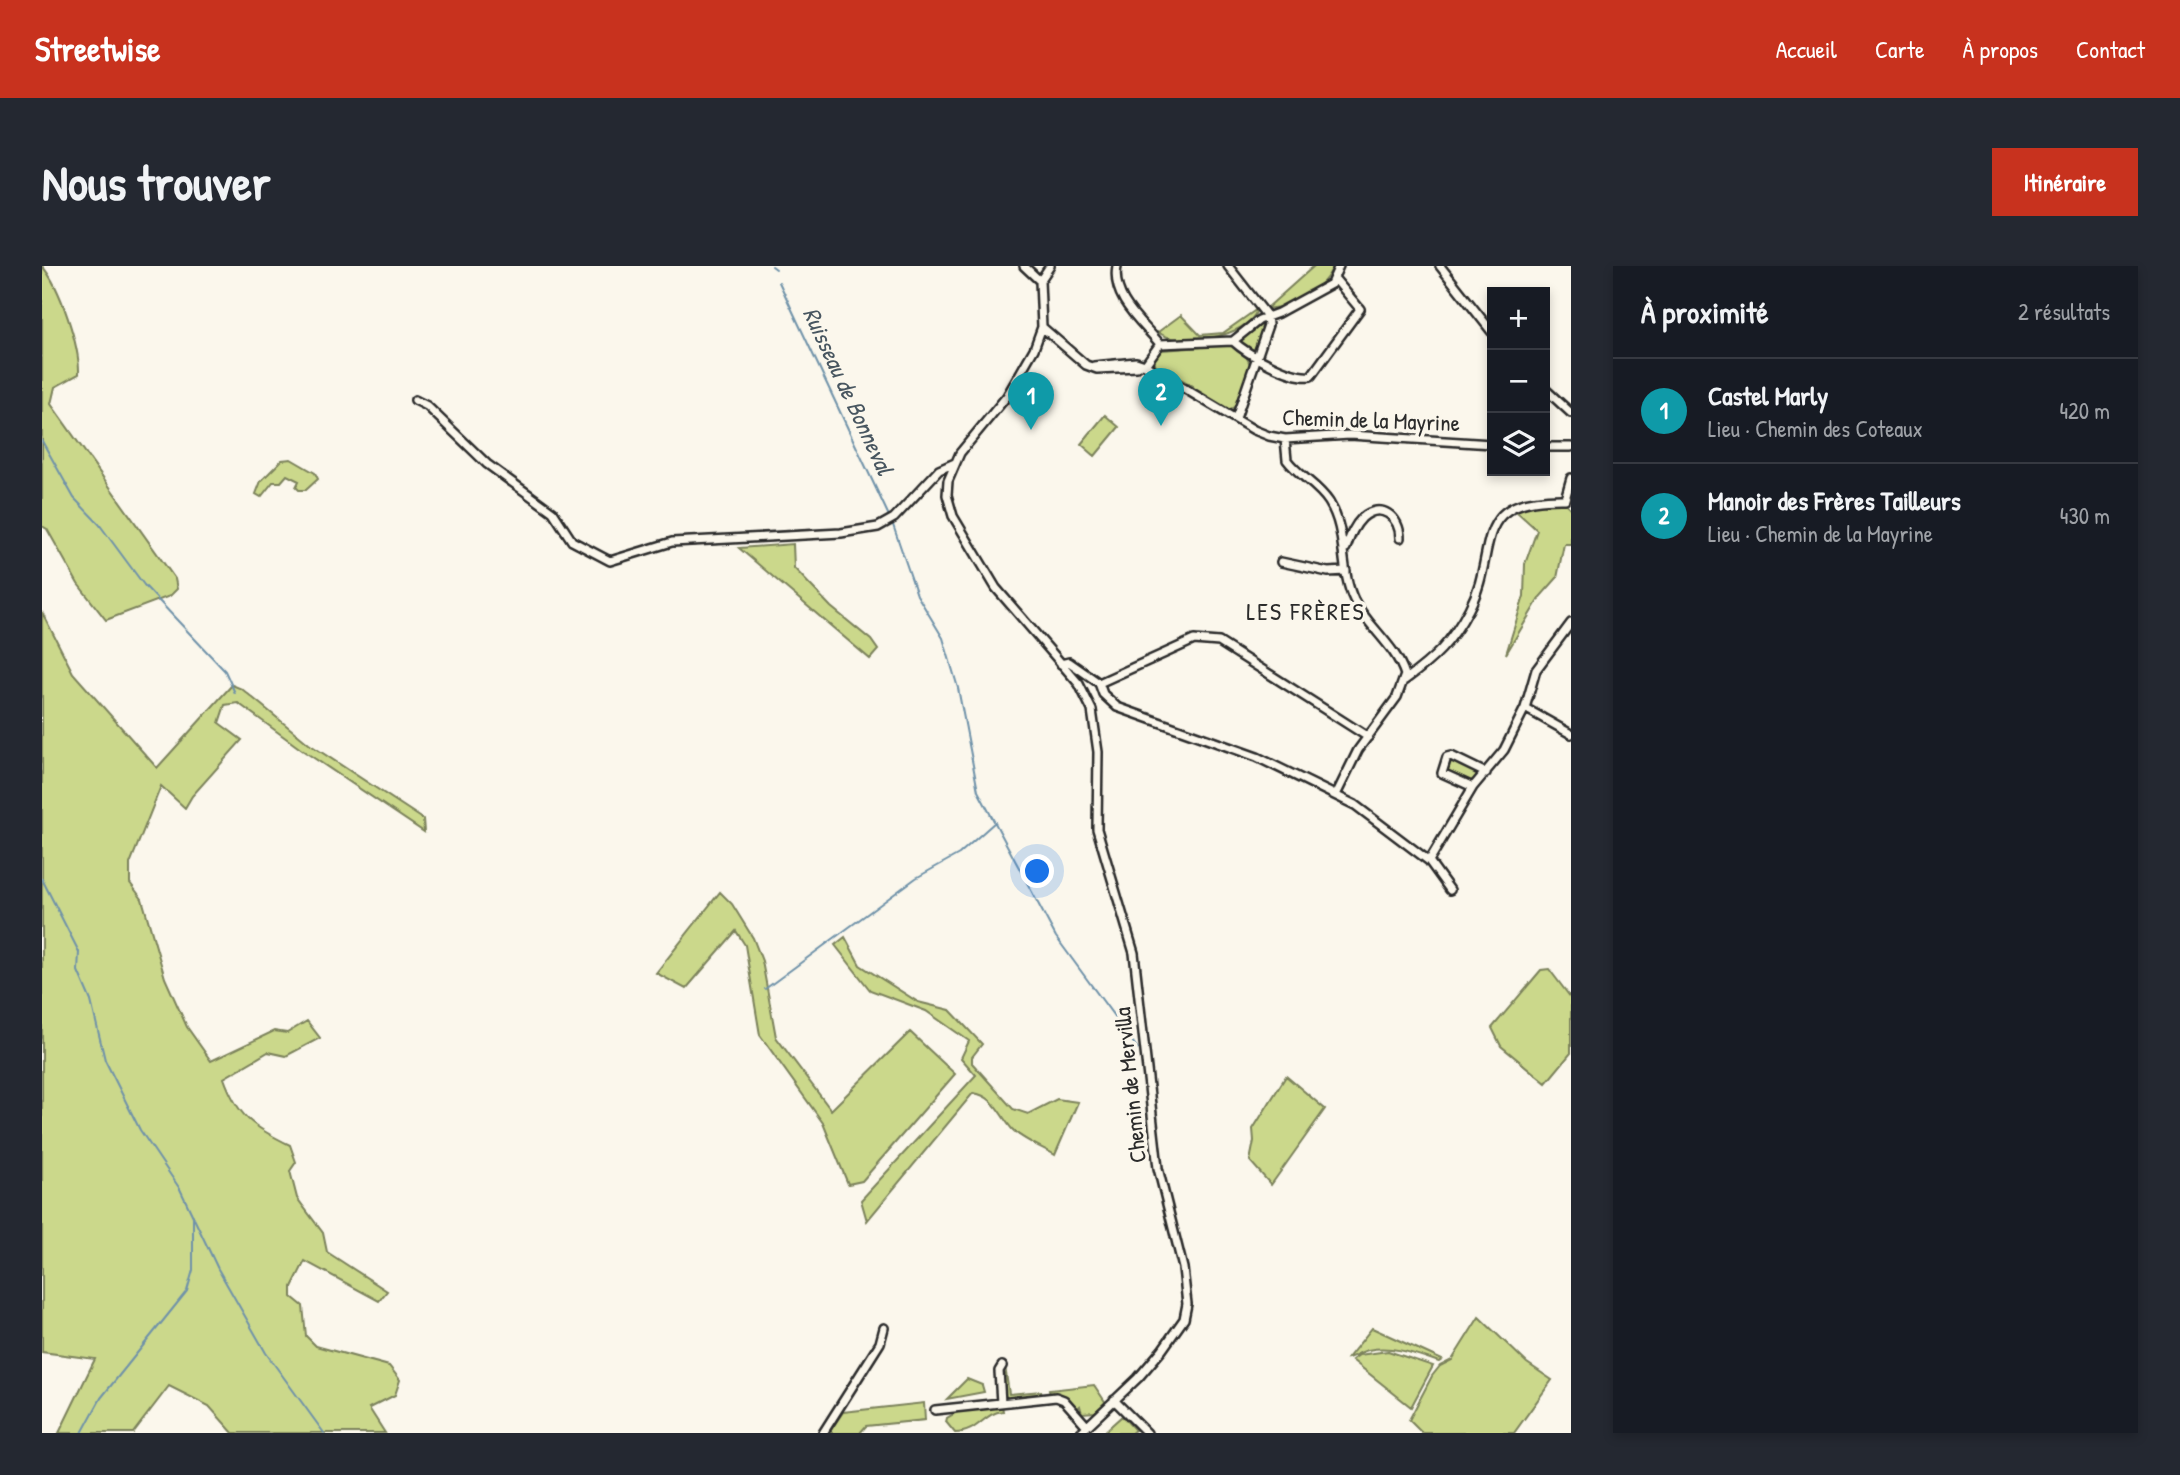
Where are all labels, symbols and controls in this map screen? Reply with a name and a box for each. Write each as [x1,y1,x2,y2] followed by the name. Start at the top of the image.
[35,27,160,71] text: Streetwise
[1776,33,1837,65] text: Accueil
[1875,33,1924,65] text: Carte
[1962,33,2038,65] text: À propos
[2076,33,2145,65] text: Contact
[1992,148,2138,216] button: Itinéraire
[42,149,271,215] text: Nous trouver
[1487,287,1550,476] map controls
[1487,287,1550,350] button: +
[1641,292,1769,332] text: À proximité
[2018,296,2110,327] text: 2 résultats
[796,302,902,481] water label: Ruisseau de Bonneval
[1487,350,1550,413] button: −
[1138,368,1184,426] pin: 2
[1008,372,1054,430] pin: 1
[1708,378,1828,413] text: Castel Marly
[1660,395,1668,426] text: 1
[2059,395,2110,426] text: 420 m
[1282,401,1460,438] street label: Chemin de la Mayrine
[1487,413,1550,476] button: layers
[1708,413,1923,444] text: Lieu · Chemin des Coteaux
[1708,483,1961,518] text: Manoir des Frères Tailleurs
[1659,500,1669,531] text: 2
[2060,500,2110,531] text: 430 m
[1708,518,1933,549] text: Lieu · Chemin de la Mayrine
[1246,595,1366,627] district label: LES FRÈRES
[1020,854,1054,888] your location
[1106,1006,1153,1164] street label: Chemin de Mervilla

